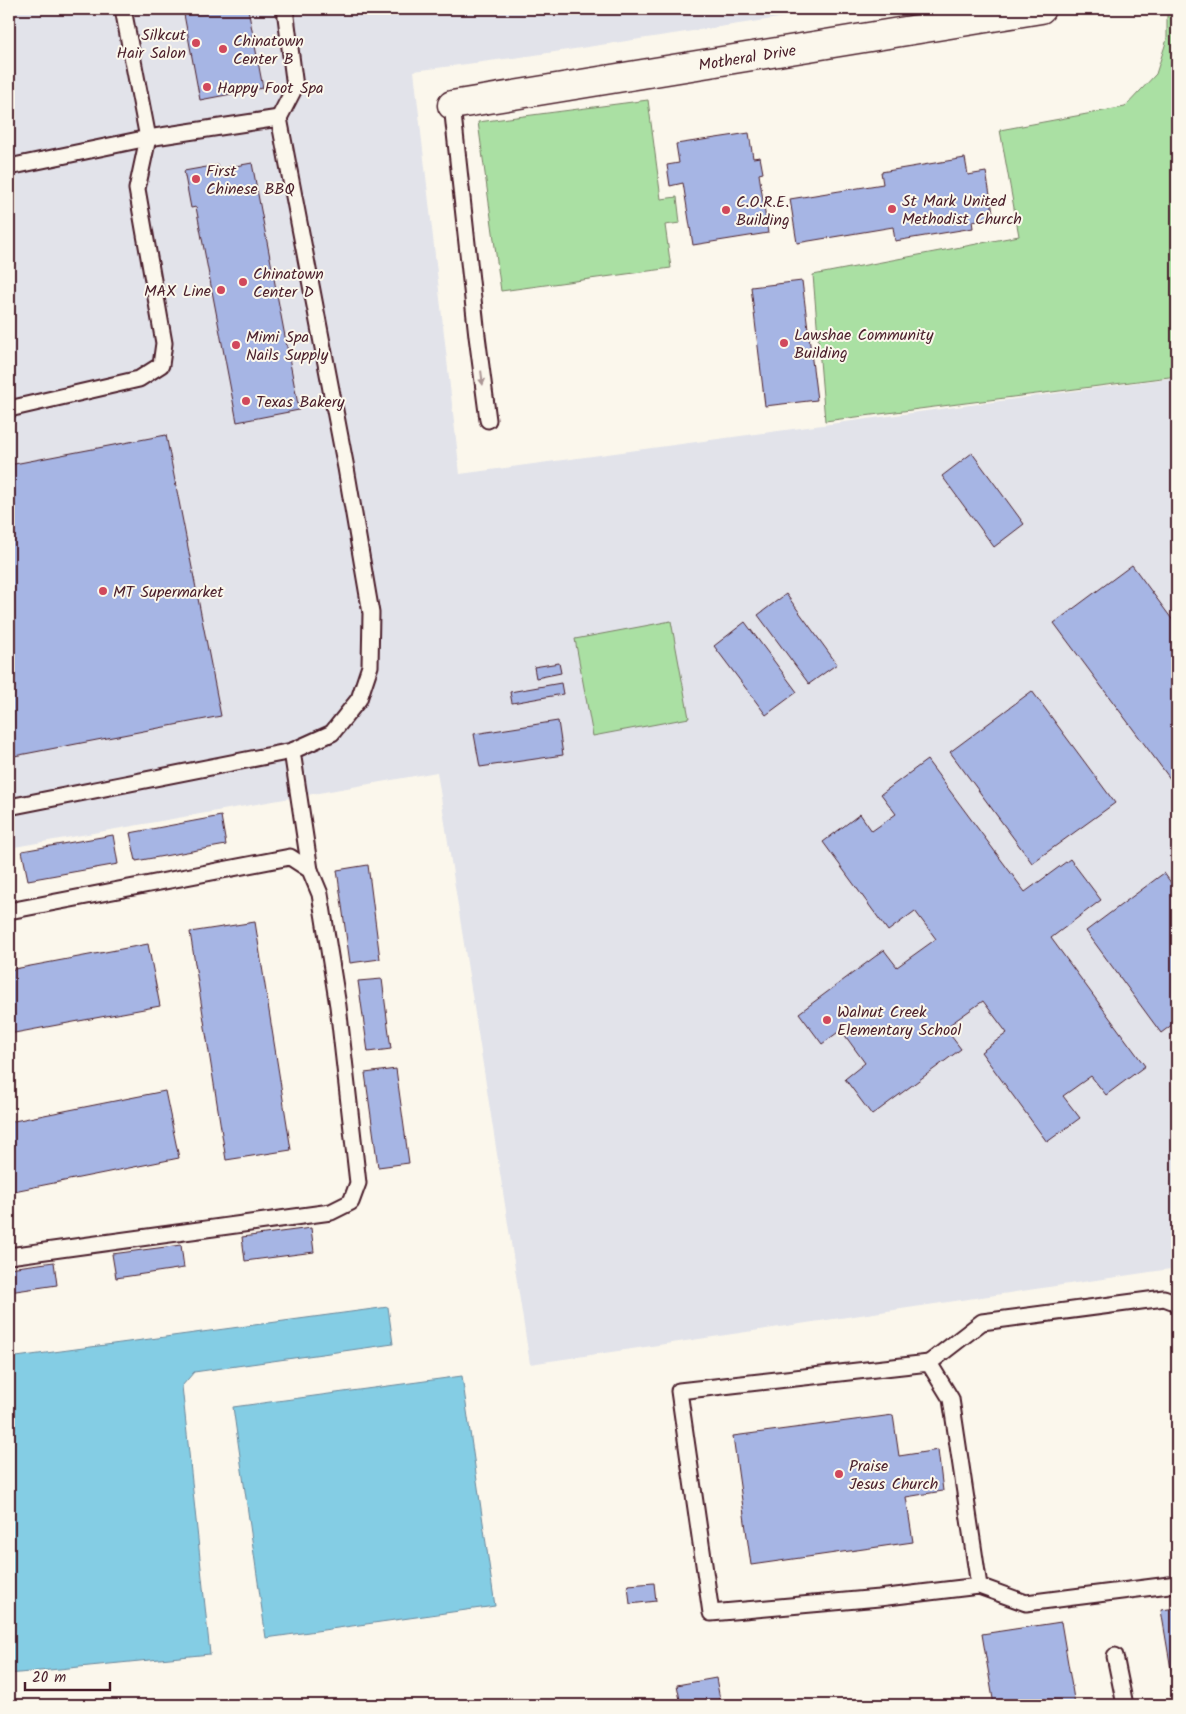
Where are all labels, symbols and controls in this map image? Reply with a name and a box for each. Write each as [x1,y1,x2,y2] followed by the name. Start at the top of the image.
[117,23,187,66] place label: Silkcut Hair Salon
[233,29,304,72] place label: Chinatown Center B
[190,37,202,49] marker: Silkcut Hair Salon
[697,38,798,79] street label: Motheral Drive
[217,43,229,55] marker: Chinatown Center B
[217,76,324,101] place label: Happy Foot Spa
[201,81,213,93] marker: Happy Foot Spa
[206,159,295,202] place label: First Chinese BBQ
[190,173,202,185] marker: First Chinese BBQ
[902,189,1022,232] place label: St Mark United Methodist Church
[736,190,790,233] place label: C.O.R.E. Building
[886,203,898,215] marker: St Mark United Methodist Church
[720,204,732,216] marker: C.O.R.E. Building
[253,262,324,305] place label: Chinatown Center D
[237,276,249,288] marker: Chinatown Center D
[144,279,211,304] place label: MAX Line
[215,284,227,296] marker: MAX Line
[794,323,934,366] place label: Lawshae Community Building
[246,325,329,368] place label: Mimi Spa Nails Supply
[778,337,790,349] marker: Lawshae Community Building
[230,339,242,351] marker: Mimi Spa Nails Supply
[479,370,487,386] one-way arrow
[256,390,345,415] place label: Texas Bakery
[240,395,252,407] marker: Texas Bakery
[113,580,224,605] place label: MT Supermarket
[97,585,109,597] marker: MT Supermarket
[837,1000,962,1043] place label: Walnut Creek Elementary School
[821,1014,833,1026] marker: Walnut Creek Elementary School
[849,1454,938,1497] place label: Praise Jesus Church
[833,1468,845,1480] marker: Praise Jesus Church
[25,1659,110,1691] scale bar
[32,1666,66,1690] text: 20 m

